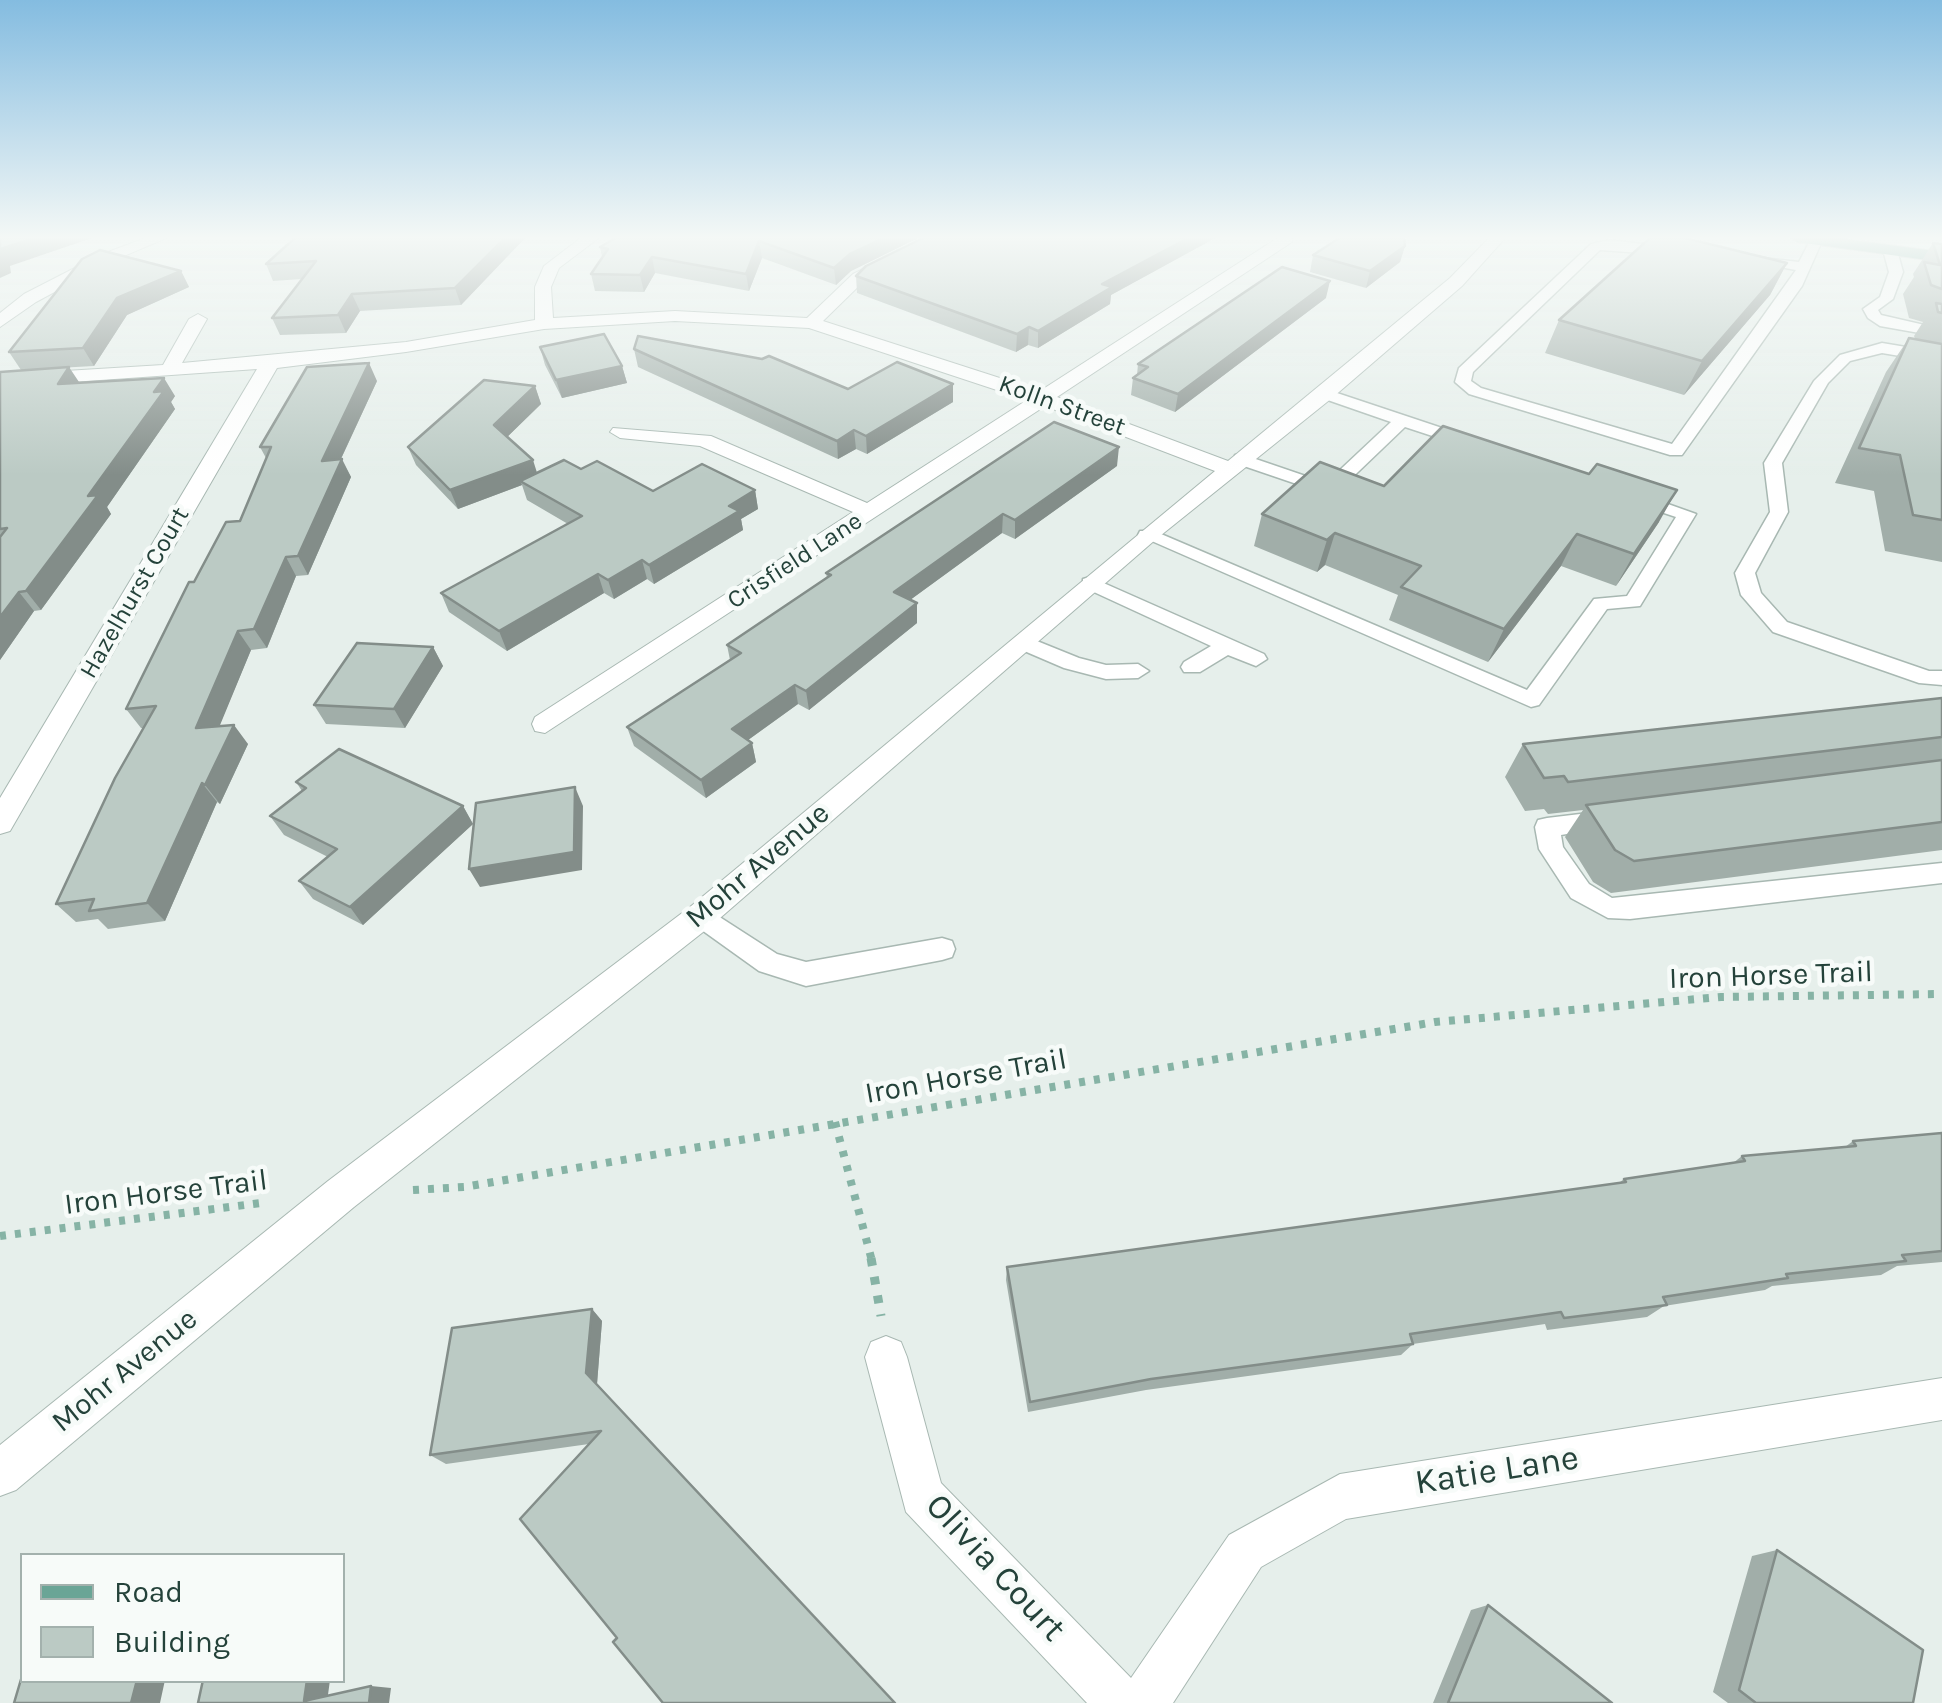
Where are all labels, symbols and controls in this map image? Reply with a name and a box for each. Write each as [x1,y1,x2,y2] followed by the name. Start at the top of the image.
[995,369,1129,443] street label: Kolln Street
[74,502,196,684] street label: Hazelhurst Court
[722,506,868,616] street label: Crisfield Lane
[679,795,837,937] street label: Mohr Avenue
[1668,954,1874,998] street label: Iron Horse Trail
[862,1042,1070,1112] street label: Iron Horse Trail
[63,1163,269,1223] street label: Iron Horse Trail
[45,1301,205,1441] street label: Mohr Avenue
[1412,1437,1582,1505] street label: Katie Lane
[916,1486,1074,1650] street label: Olivia Court
[20,1553,345,1683] legend
[114,1574,183,1610] text: Road
[114,1624,230,1660] text: Building

